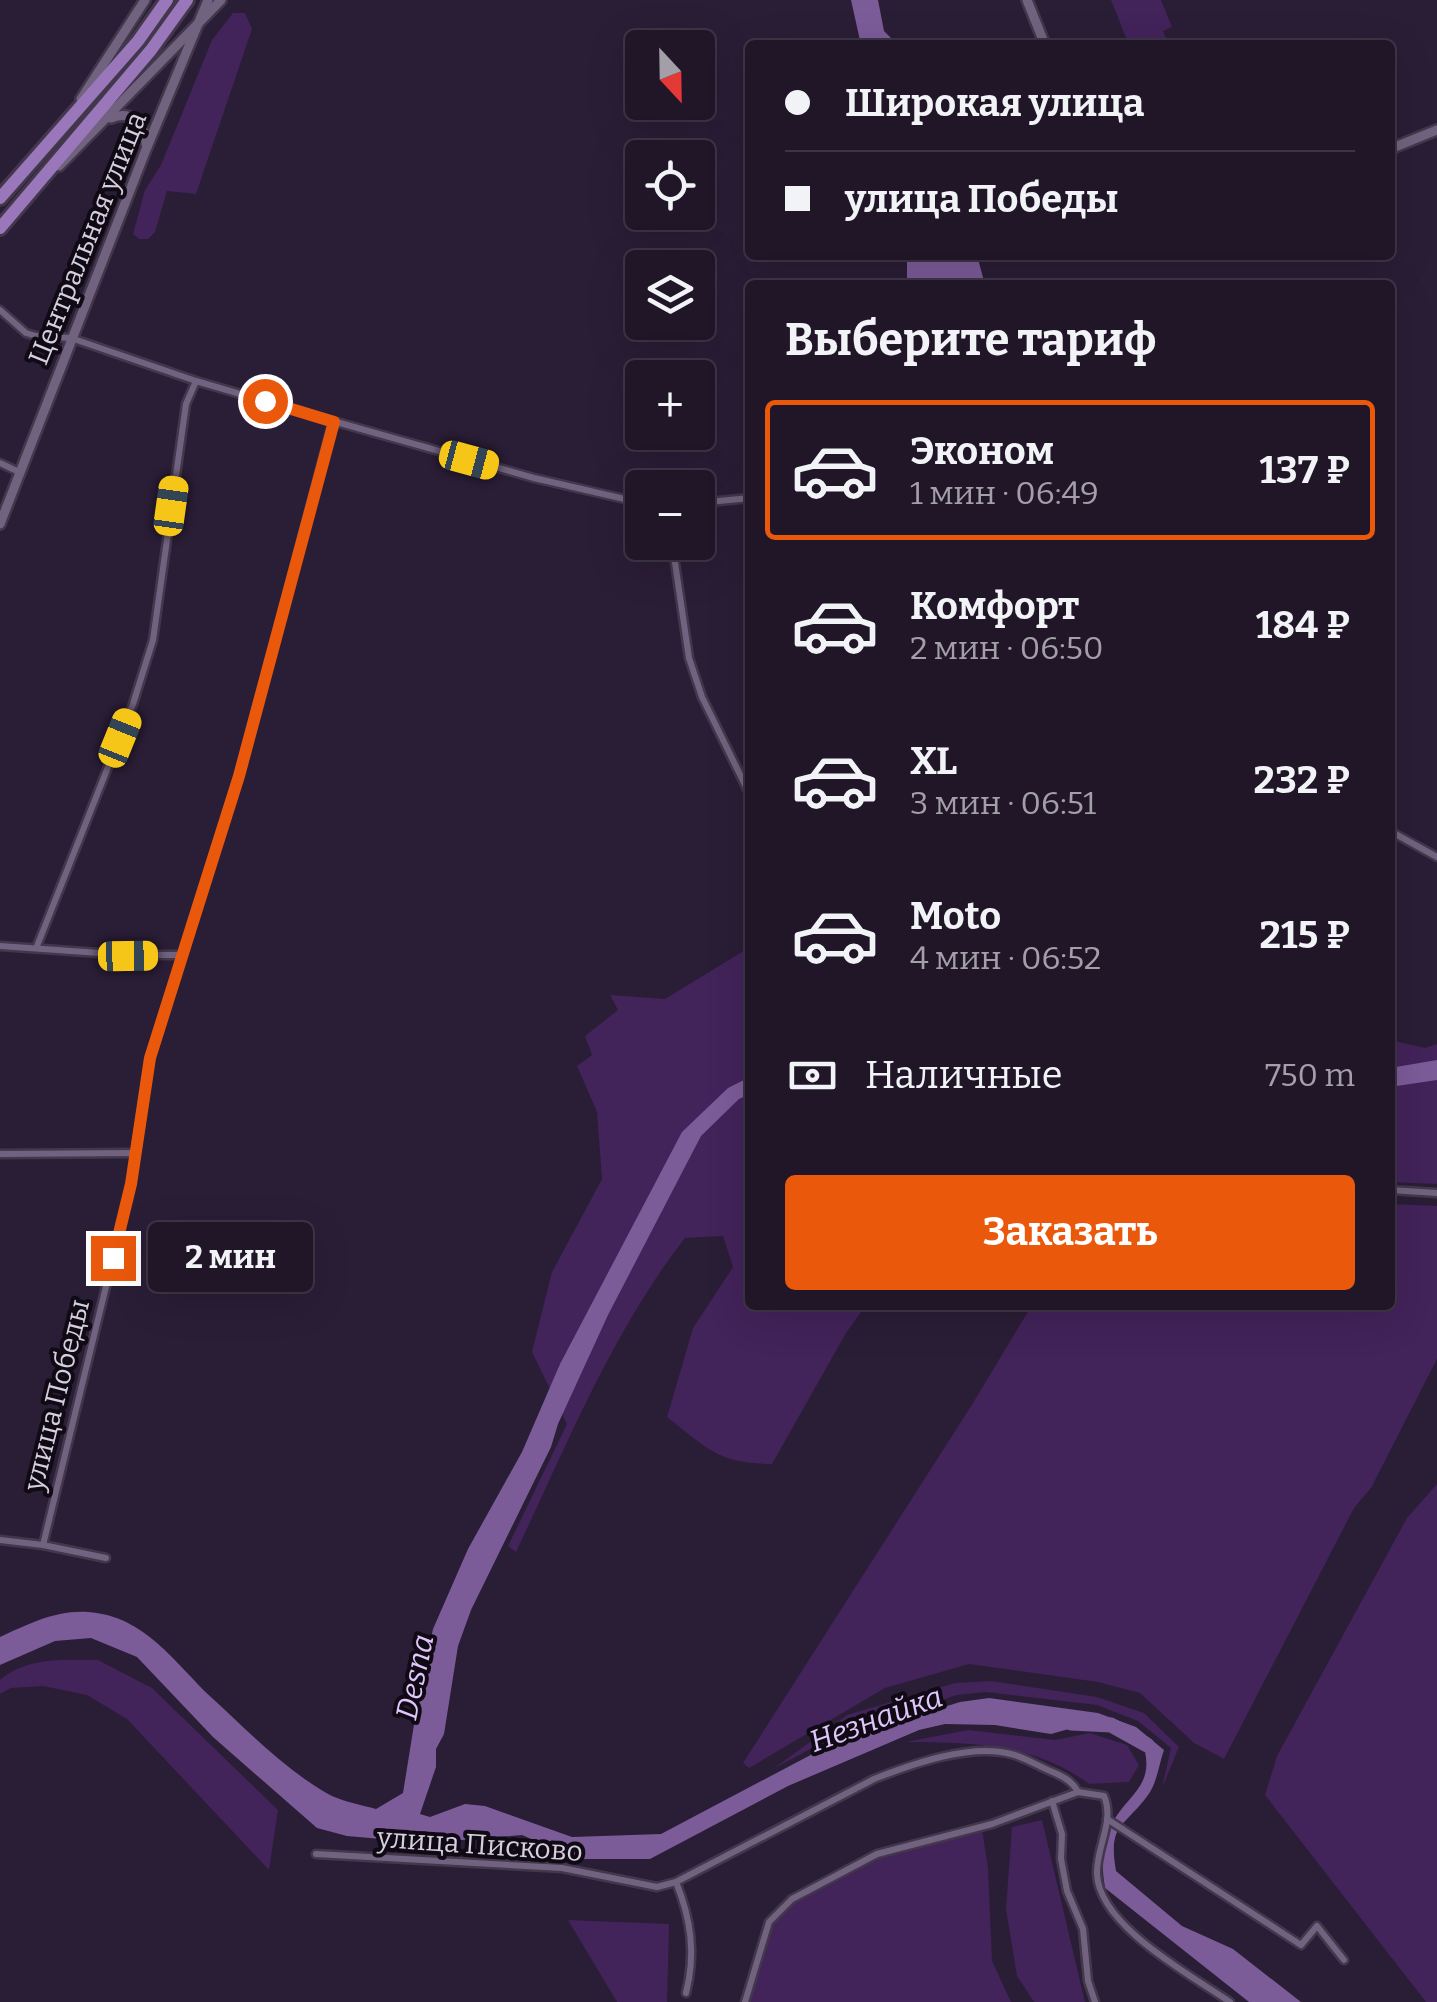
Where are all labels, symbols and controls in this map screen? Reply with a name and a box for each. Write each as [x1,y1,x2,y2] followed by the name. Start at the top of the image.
[625,30,715,120] north arrow
[625,30,715,560] map controls
[845,80,1144,126] text: Широкая улица
[22,107,153,369] street label: Центральная улица
[625,140,715,230] button: locate
[845,176,1118,222] text: улица Победы
[625,250,715,340] button: layers
[785,313,1156,367] text: Выберите тариф
[625,360,715,450] button: +
[243,379,288,424] route start
[790,425,880,515] icon: car
[910,428,1054,474] text: Эконом
[436,438,502,482] car
[1259,447,1350,493] text: 137 ₽
[625,470,715,560] button: −
[152,474,190,538] car
[910,474,1099,512] text: 1 мин · 06:49
[790,580,880,670] icon: car
[910,583,1079,629] text: Комфорт
[1256,602,1350,648] text: 184 ₽
[910,629,1103,667] text: 2 мин · 06:50
[95,705,145,771] car
[790,735,880,825] icon: car
[910,738,957,784] text: XL
[1254,757,1350,803] text: 232 ₽
[910,784,1096,822] text: 3 мин · 06:51
[790,890,880,980] icon: car
[910,893,1001,939] text: Moto
[1260,912,1350,958] text: 215 ₽
[910,939,1101,977] text: 4 мин · 06:52
[98,940,158,972] car
[785,1048,840,1103] icon: cash
[865,1052,1063,1098] text: Наличные
[1265,1056,1355,1094] text: 750 m
[785,1175,1355,1290] button: Заказать
[148,1223,313,1293] callout: 2 мин
[91,1236,136,1281] route end
[185,1238,276,1276] text: 2 мин
[17,1296,96,1495] street label: улица Победы
[388,1631,442,1723] water label: Desna
[805,1678,947,1760] water label: Незнайка
[375,1821,584,1868] street label: улица Писково

